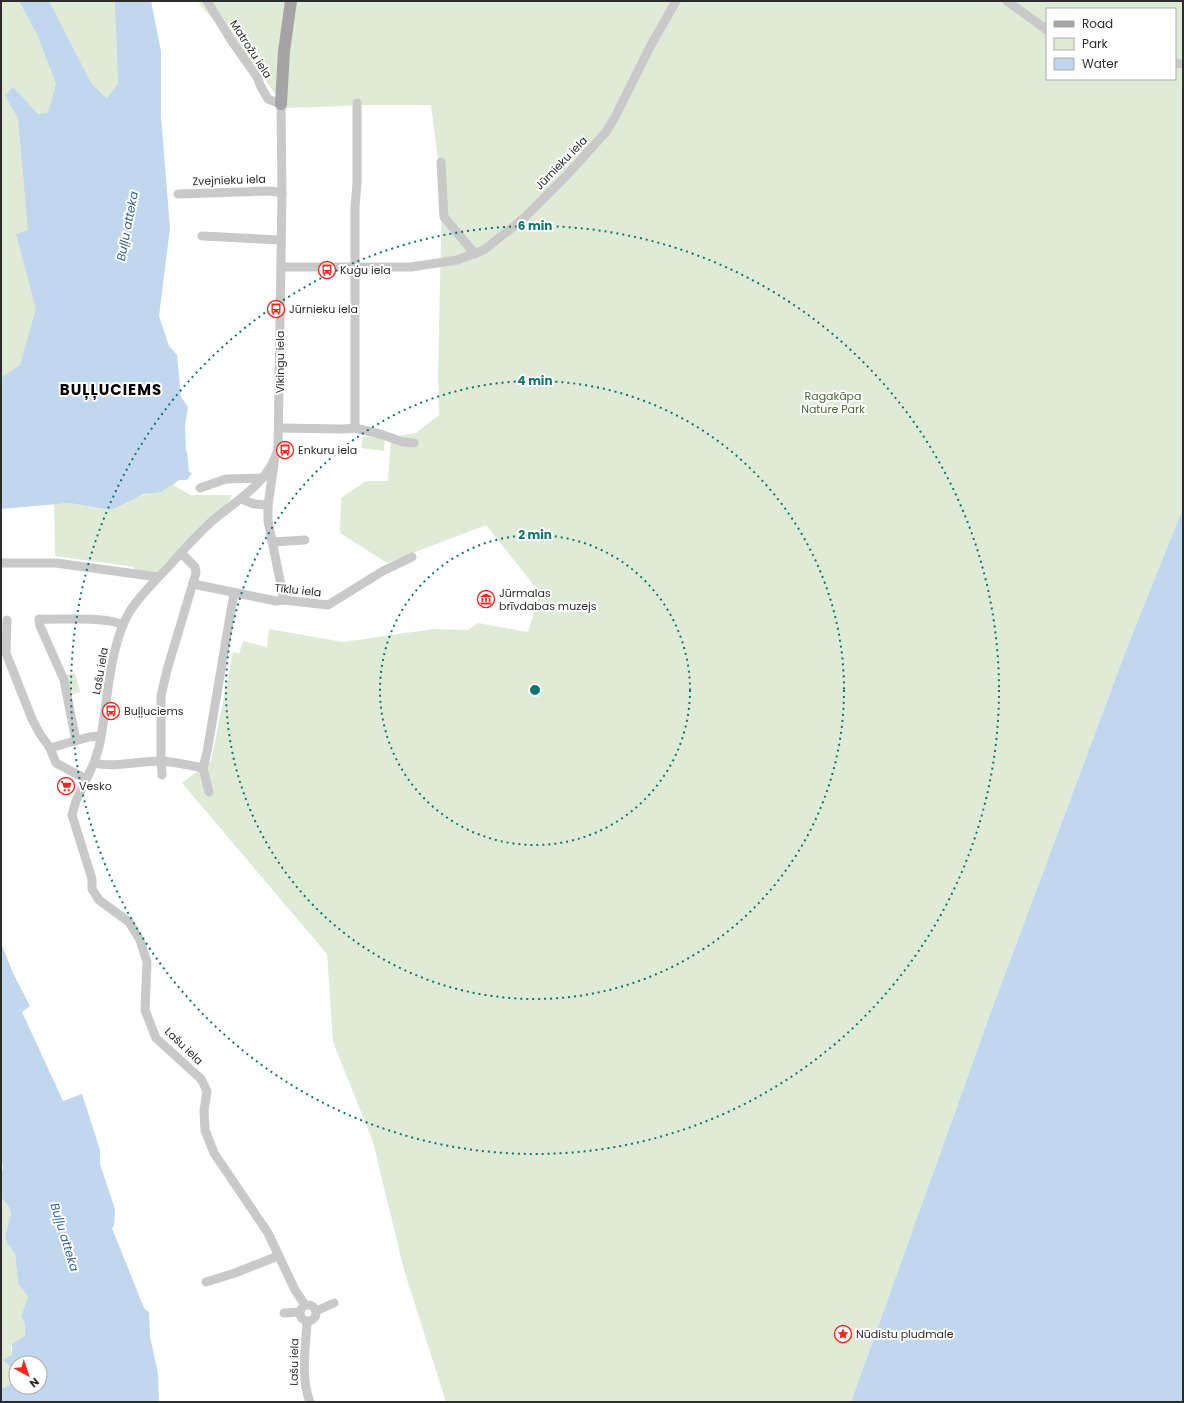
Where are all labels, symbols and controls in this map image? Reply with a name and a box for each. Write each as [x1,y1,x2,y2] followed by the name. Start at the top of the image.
[1046,8,1176,80] legend
[1082,15,1113,32] text: Road
[226,17,276,81] street label: Matrožu iela
[1082,35,1109,52] text: Park
[1082,55,1119,72] text: Water
[531,133,591,193] street label: Jūrnieku iela
[192,171,266,189] street label: Zvejnieku iela
[112,190,142,262] water label: Buļļu atteka
[518,217,552,234] text: 6 min
[317,260,337,280] bus stop icon: Kuģu iela
[340,262,391,278] place label: Kuģu iela
[266,299,286,319] bus stop icon: Jūrnieku iela
[289,301,358,317] place label: Jūrnieku iela
[272,331,288,393] street label: Vikingu iela
[517,372,553,389] text: 4 min
[60,379,162,401] district label: BUĻĻUCIEMS
[801,388,865,417] park label: Ragakāpa Nature Park
[275,440,295,460] bus stop icon: Enkuru iela
[298,442,357,458] place label: Enkuru iela
[518,526,552,543] text: 2 min
[274,580,322,600] street label: Tīklu iela
[499,585,597,614] place label: Jūrmalas brīvdabas muzejs
[476,589,496,609] museum icon: Jūrmalas brīvdabas muzejs
[88,646,112,696] street label: Lašu iela
[528,683,542,697] centre of rings
[101,701,121,721] bus stop icon: Buļļuciems
[124,703,184,719] place label: Buļļuciems
[56,776,76,796] supermarket icon: Vesko
[79,778,112,794] place label: Vesko
[161,1024,207,1068] street label: Lašu iela
[47,1201,83,1273] water label: Buļļu atteka
[833,1324,853,1344] place icon: Nūdistu pludmale
[856,1326,954,1342] place label: Nūdistu pludmale
[286,1338,302,1386] street label: Lašu iela
[8,1355,48,1395] north arrow
[26,1374,43,1391] text: N

